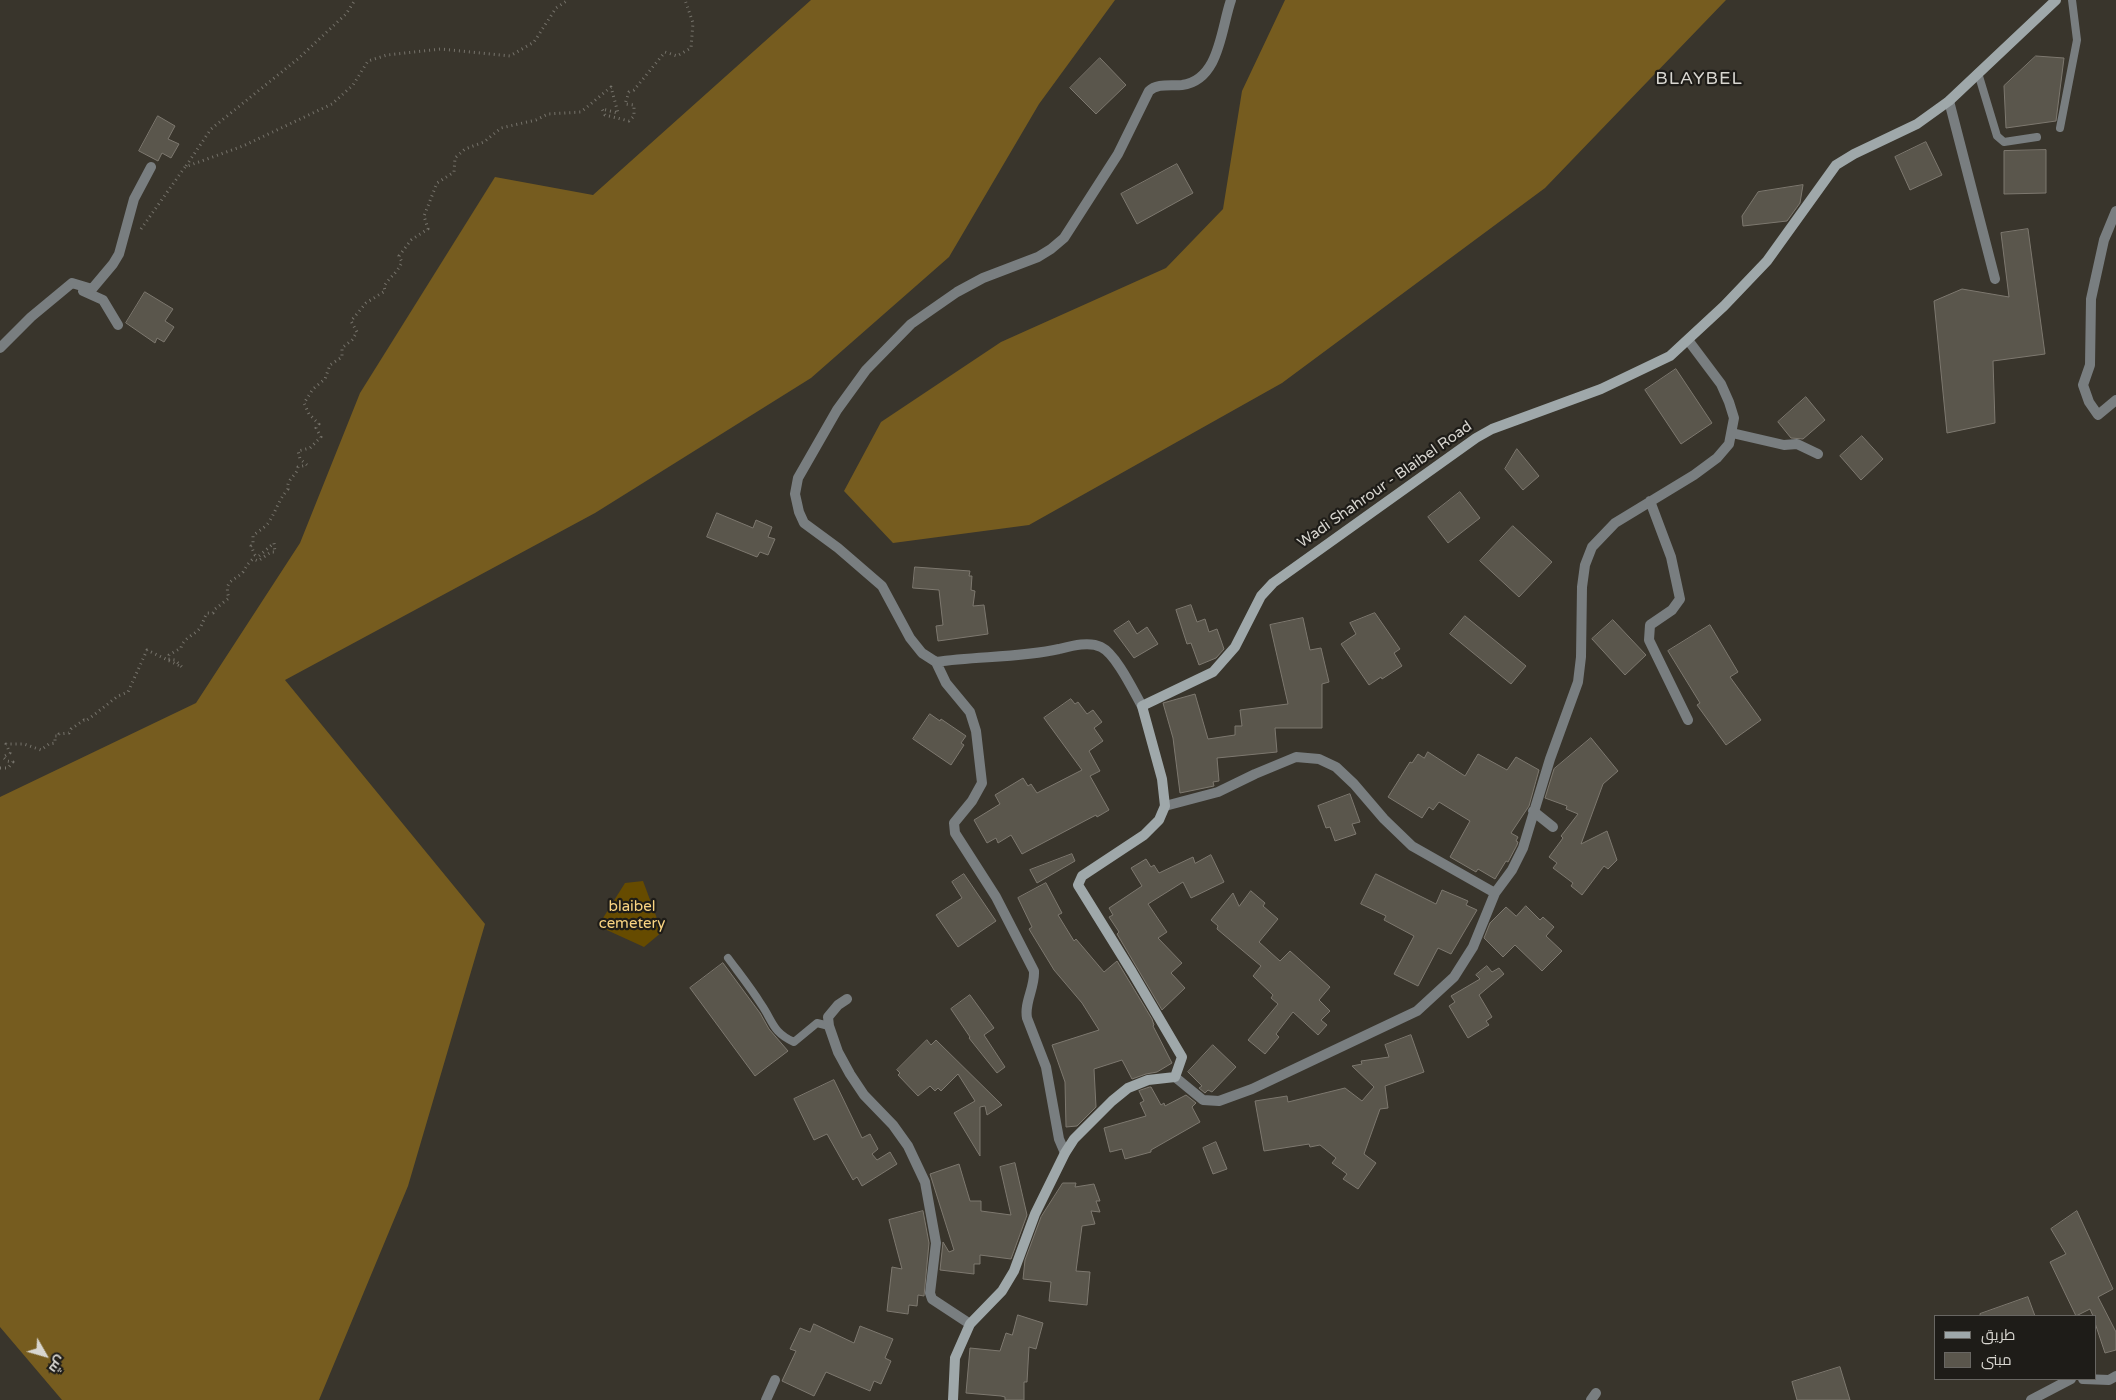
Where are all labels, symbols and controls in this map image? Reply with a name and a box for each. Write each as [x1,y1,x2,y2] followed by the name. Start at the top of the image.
[1654,68,1744,90] district label: BLAYBEL
[1294,418,1476,552] street label: Wadi Shahrour - Blaibel Road
[599,898,665,933] park label: blaibel cemetery
[1934,1315,2096,1380] legend
[1981,1326,2015,1344] text: طريق
[20,1330,70,1380] north arrow
[1981,1351,2012,1369] text: مبنى
[45,1352,69,1377] text: ش

